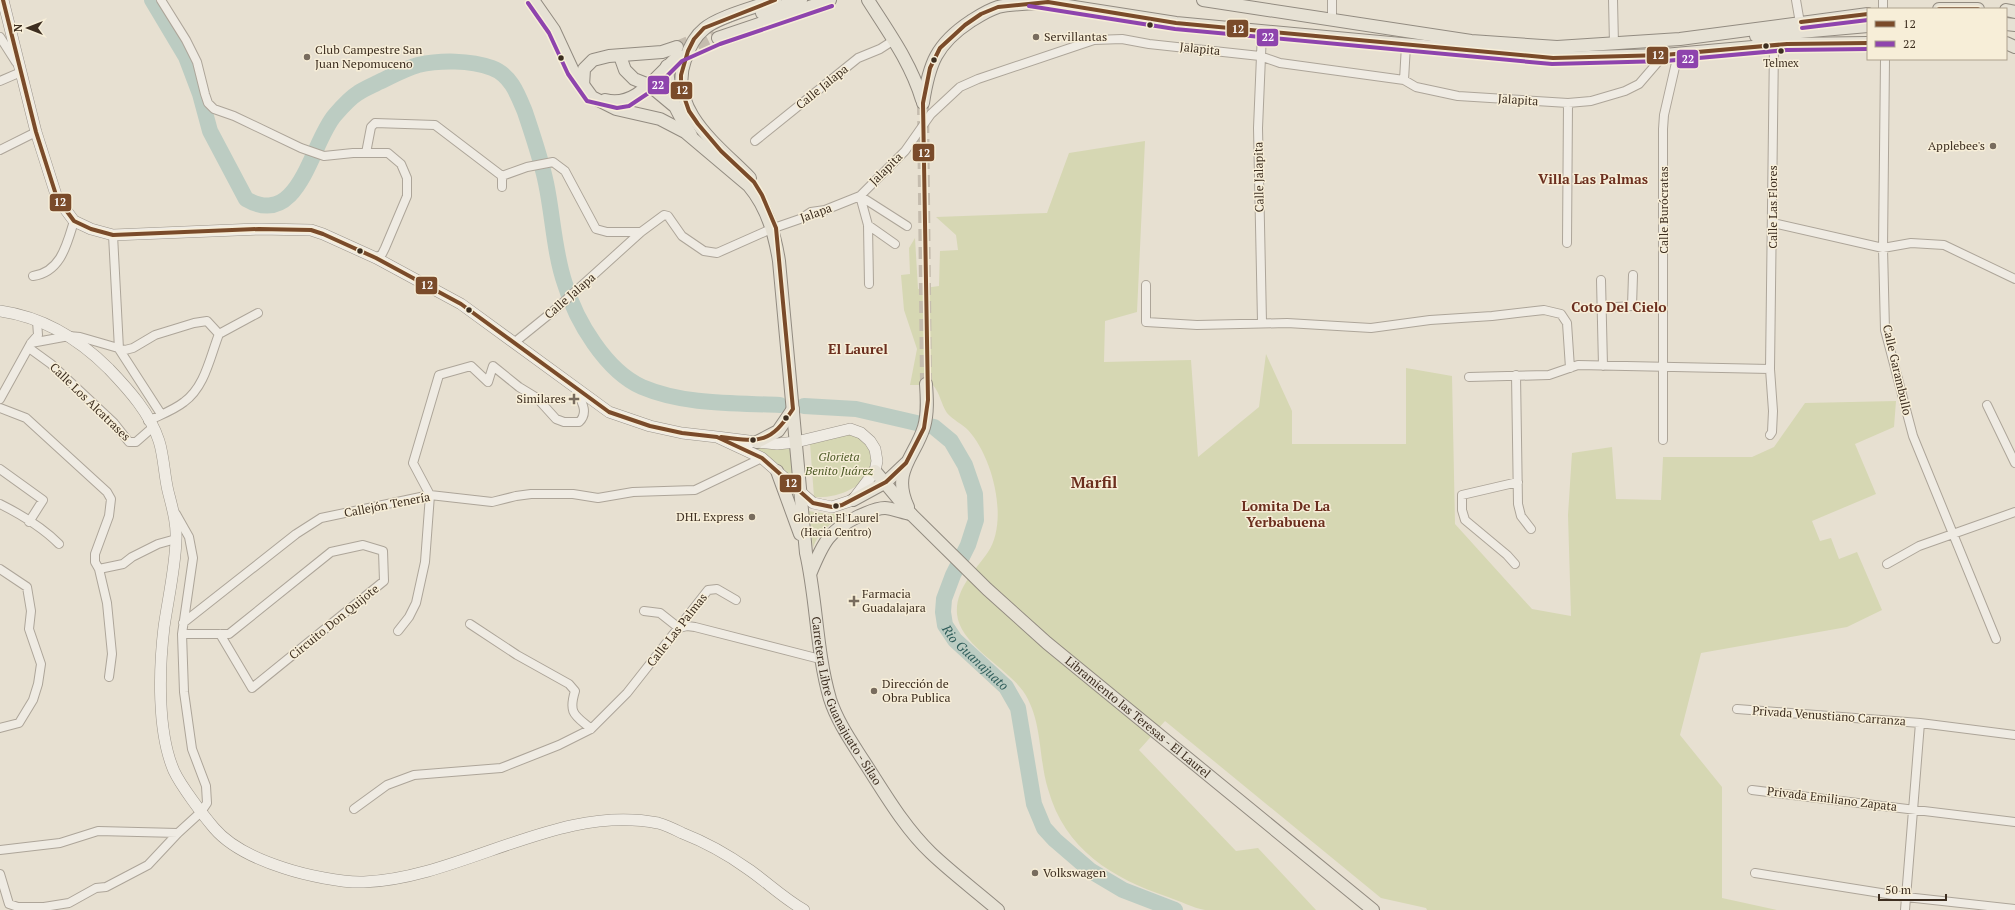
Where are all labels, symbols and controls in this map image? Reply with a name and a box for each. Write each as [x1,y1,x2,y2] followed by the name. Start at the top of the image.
[8,8,48,48] north arrow
[1867,8,2007,60] legend
[1903,16,1916,31] text: 12
[1226,19,1249,38] line badge: 12
[1145,20,1155,30] unlabelled marker
[1232,22,1244,36] text: 12
[11,23,25,32] text: N
[1256,28,1279,47] line badge: 22
[1044,29,1107,44] place label: Servillantas
[1262,30,1274,44] text: 22
[1031,32,1041,42] marker: Servillantas
[1903,36,1916,51] text: 22
[1179,39,1221,58] street label: Jalapita
[1761,41,1771,51] unlabelled marker
[315,42,423,71] place label: Club Campestre San Juan Nepomuceno
[1646,46,1669,65] line badge: 12
[1776,46,1786,56] marker: Telmex
[1652,48,1664,62] text: 12
[1676,49,1699,69] line badge: 22
[302,52,312,62] marker: Club Campestre San Juan Nepomuceno
[1682,52,1694,66] text: 22
[556,53,566,63] unlabelled marker
[929,55,939,65] unlabelled marker
[1763,56,1799,70] place label: Telmex
[793,61,851,112] street label: Calle Jalapa
[647,75,670,95] line badge: 22
[652,78,664,92] text: 22
[670,81,693,100] line badge: 12
[676,83,688,97] text: 12
[1497,91,1539,108] street label: Jalapita
[1928,138,1985,153] place label: Applebee's
[1988,141,1998,151] marker: Applebee's
[1250,142,1267,212] street label: Calle Jalapita
[912,143,935,162] line badge: 12
[918,146,930,160] text: 12
[866,149,905,188] street label: Jalapita
[1765,165,1780,249] street label: Calle Las Flores
[1656,166,1671,254] street label: Calle Burócratas
[1538,169,1648,188] district label: Villa Las Palmas
[49,193,72,212] line badge: 12
[54,195,66,209] text: 12
[798,200,834,225] street label: Jalapa
[355,246,365,256] unlabelled marker
[541,269,598,322] street label: Calle Jalapa
[415,276,438,295] line badge: 12
[421,278,433,292] text: 12
[1571,297,1667,316] district label: Coto Del Cielo
[464,305,474,315] unlabelled marker
[1880,323,1915,417] street label: Calle Garambullo
[828,339,888,358] district label: El Laurel
[47,359,134,444] street label: Calle Los Alcatrases
[516,391,566,406] place label: Similares
[569,394,579,404] marker: Similares
[781,413,791,423] unlabelled marker
[748,435,758,445] unlabelled marker
[804,449,874,478] park label: Glorieta Benito Juárez
[1071,471,1117,493] district label: Marfil
[779,474,802,493] line badge: 12
[785,476,797,490] text: 12
[343,489,431,520] street label: Callejón Tenería
[1242,496,1331,531] district label: Lomita De La Yerbabuena
[831,501,841,511] marker: Glorieta El Laurel (Hacia Centro)
[676,509,744,524] place label: DHL Express
[793,511,879,539] place label: Glorieta El Laurel (Hacia Centro)
[747,512,757,522] marker: DHL Express
[286,581,382,662] street label: Circuito Don Quijote
[862,586,926,615] place label: Farmacia Guadalajara
[643,590,710,669] street label: Calle Las Palmas
[849,596,859,606] marker: Farmacia Guadalajara
[809,616,885,788] street label: Carretera Libre Guanajuato - Silao
[938,620,1013,695] water label: Rio Guanajuato
[1062,653,1214,781] street label: Libramiento las Teresas - El Laurel
[882,676,950,705] place label: Dirección de Obra Publica
[869,686,879,696] marker: Dirección de Obra Publica
[1752,703,1906,728] street label: Privada Venustiano Carranza
[1766,783,1898,814] street label: Privada Emiliano Zapata
[1043,865,1106,880] place label: Volkswagen
[1030,868,1040,878] marker: Volkswagen
[1879,876,1946,902] scale bar
[1885,882,1912,897] text: 50 m

